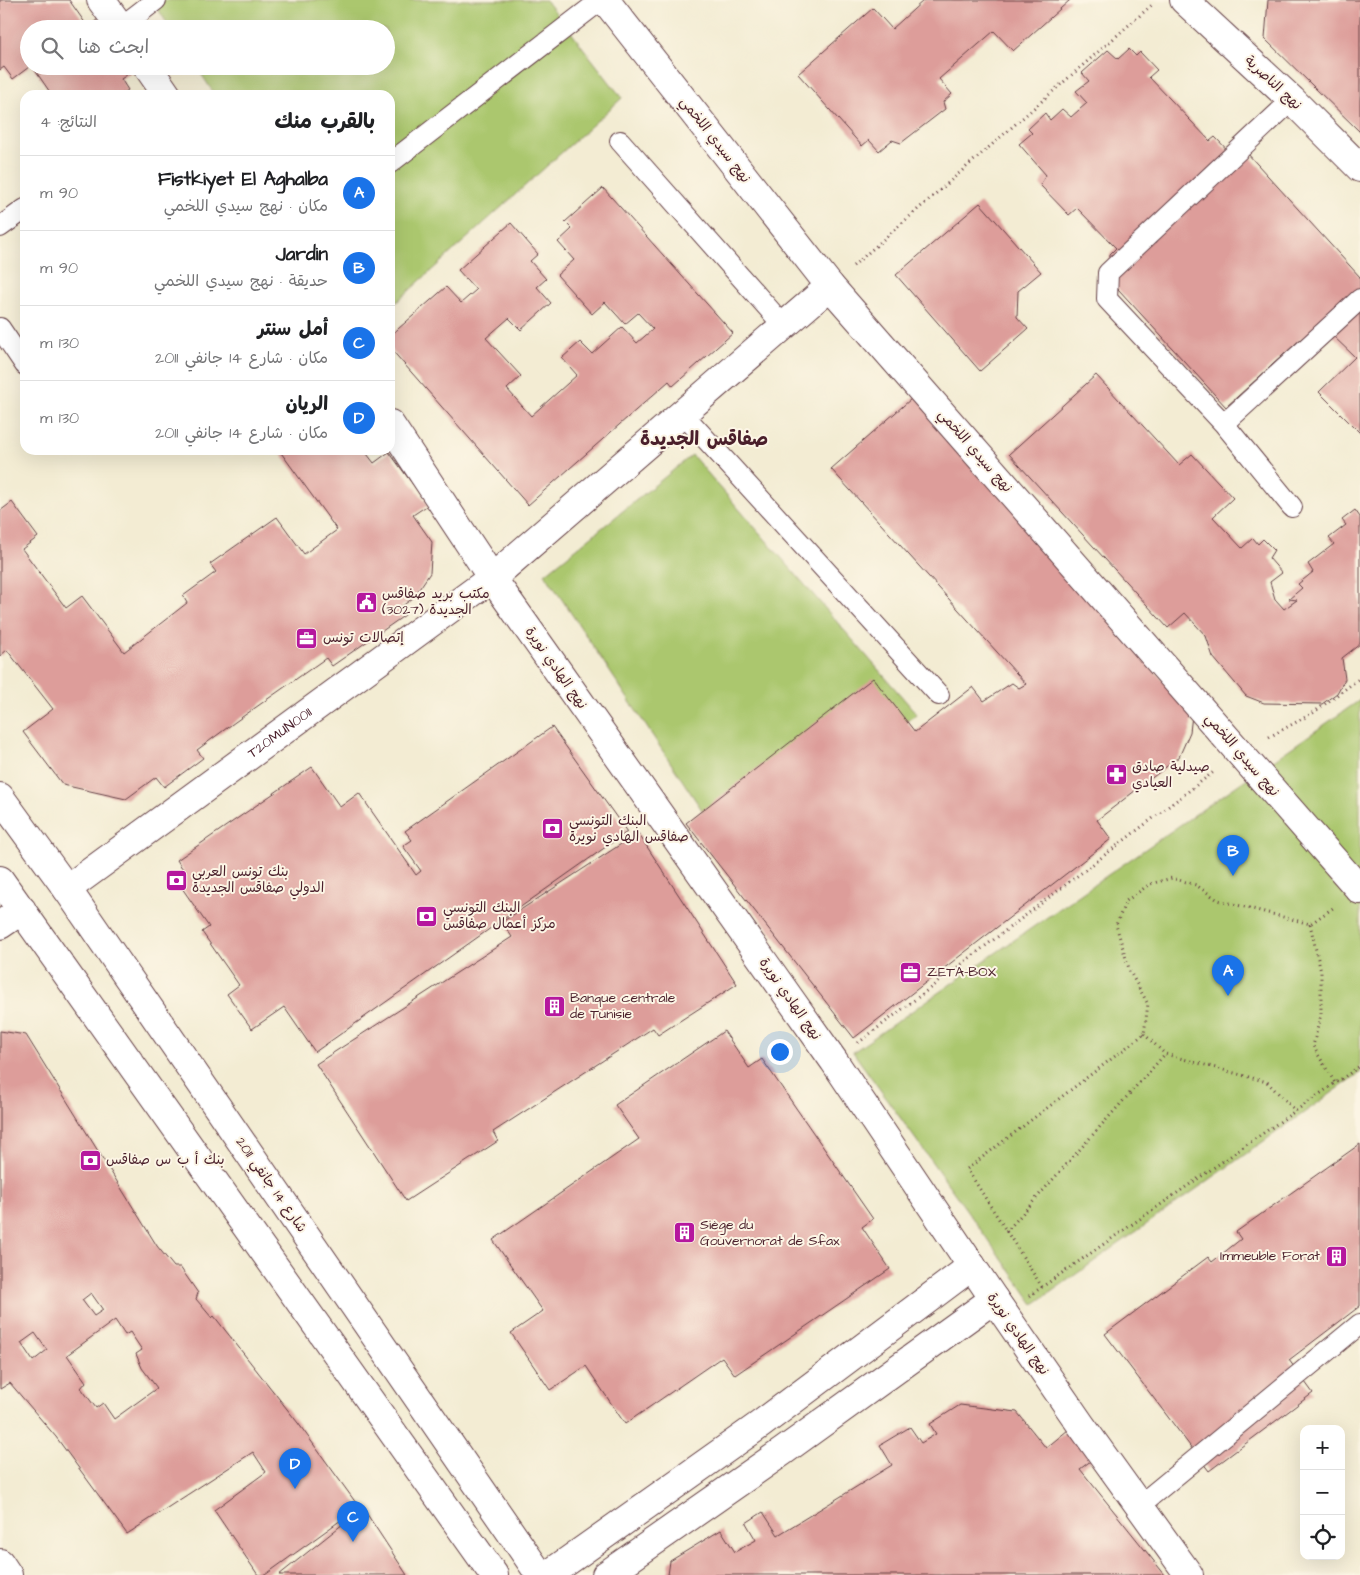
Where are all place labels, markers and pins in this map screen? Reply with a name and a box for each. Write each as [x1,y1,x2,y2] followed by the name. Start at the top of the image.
[382,584,490,620] place label: مكتب بريد صفاقس الجديدة (3027)
[354,590,378,614] public building icon: مكتب بريد صفاقس الجديدة (3027)
[295,626,319,650] office icon: إتصالات تونس
[323,628,404,648] place label: إتصالات تونس
[1132,757,1210,793] place label: صيدلية صادق العيادي
[1104,763,1128,787] pharmacy icon: صيدلية صادق العيادي
[569,811,689,847] place label: البنك التونسي صفاقس الهادي نويرة
[541,817,565,841] bank icon: البنك التونسي صفاقس الهادي نويرة
[1217,835,1249,876] pin: B
[192,862,324,900] place label: بنك تونس العربي الدولي صفاقس الجديدة
[164,868,188,892] bank icon: بنك تونس العربي الدولي صفاقس الجديدة
[443,898,556,934] place label: البنك التونسي مركز أعمال صفاقس
[415,904,439,928] bank icon: البنك التونسي مركز أعمال صفاقس
[1212,955,1244,996] pin: A
[899,960,923,984] office icon: ZETA-BOX
[927,962,997,982] place label: ZETA-BOX
[570,988,676,1024] place label: Banque centrale de Tunisie
[542,994,566,1018] building icon: Banque centrale de Tunisie
[78,1148,102,1172] bank icon: بنك أ ب س صفاقس
[106,1150,225,1170] place label: بنك أ ب س صفاقس
[700,1215,840,1251] place label: Siège du Gouvernorat de Sfax
[672,1221,696,1245] building icon: Siège du Gouvernorat de Sfax
[1324,1244,1348,1268] building icon: Immeuble Forat
[1220,1246,1320,1266] place label: Immeuble Forat
[279,1448,311,1489] pin: D
[337,1501,369,1542] pin: C

